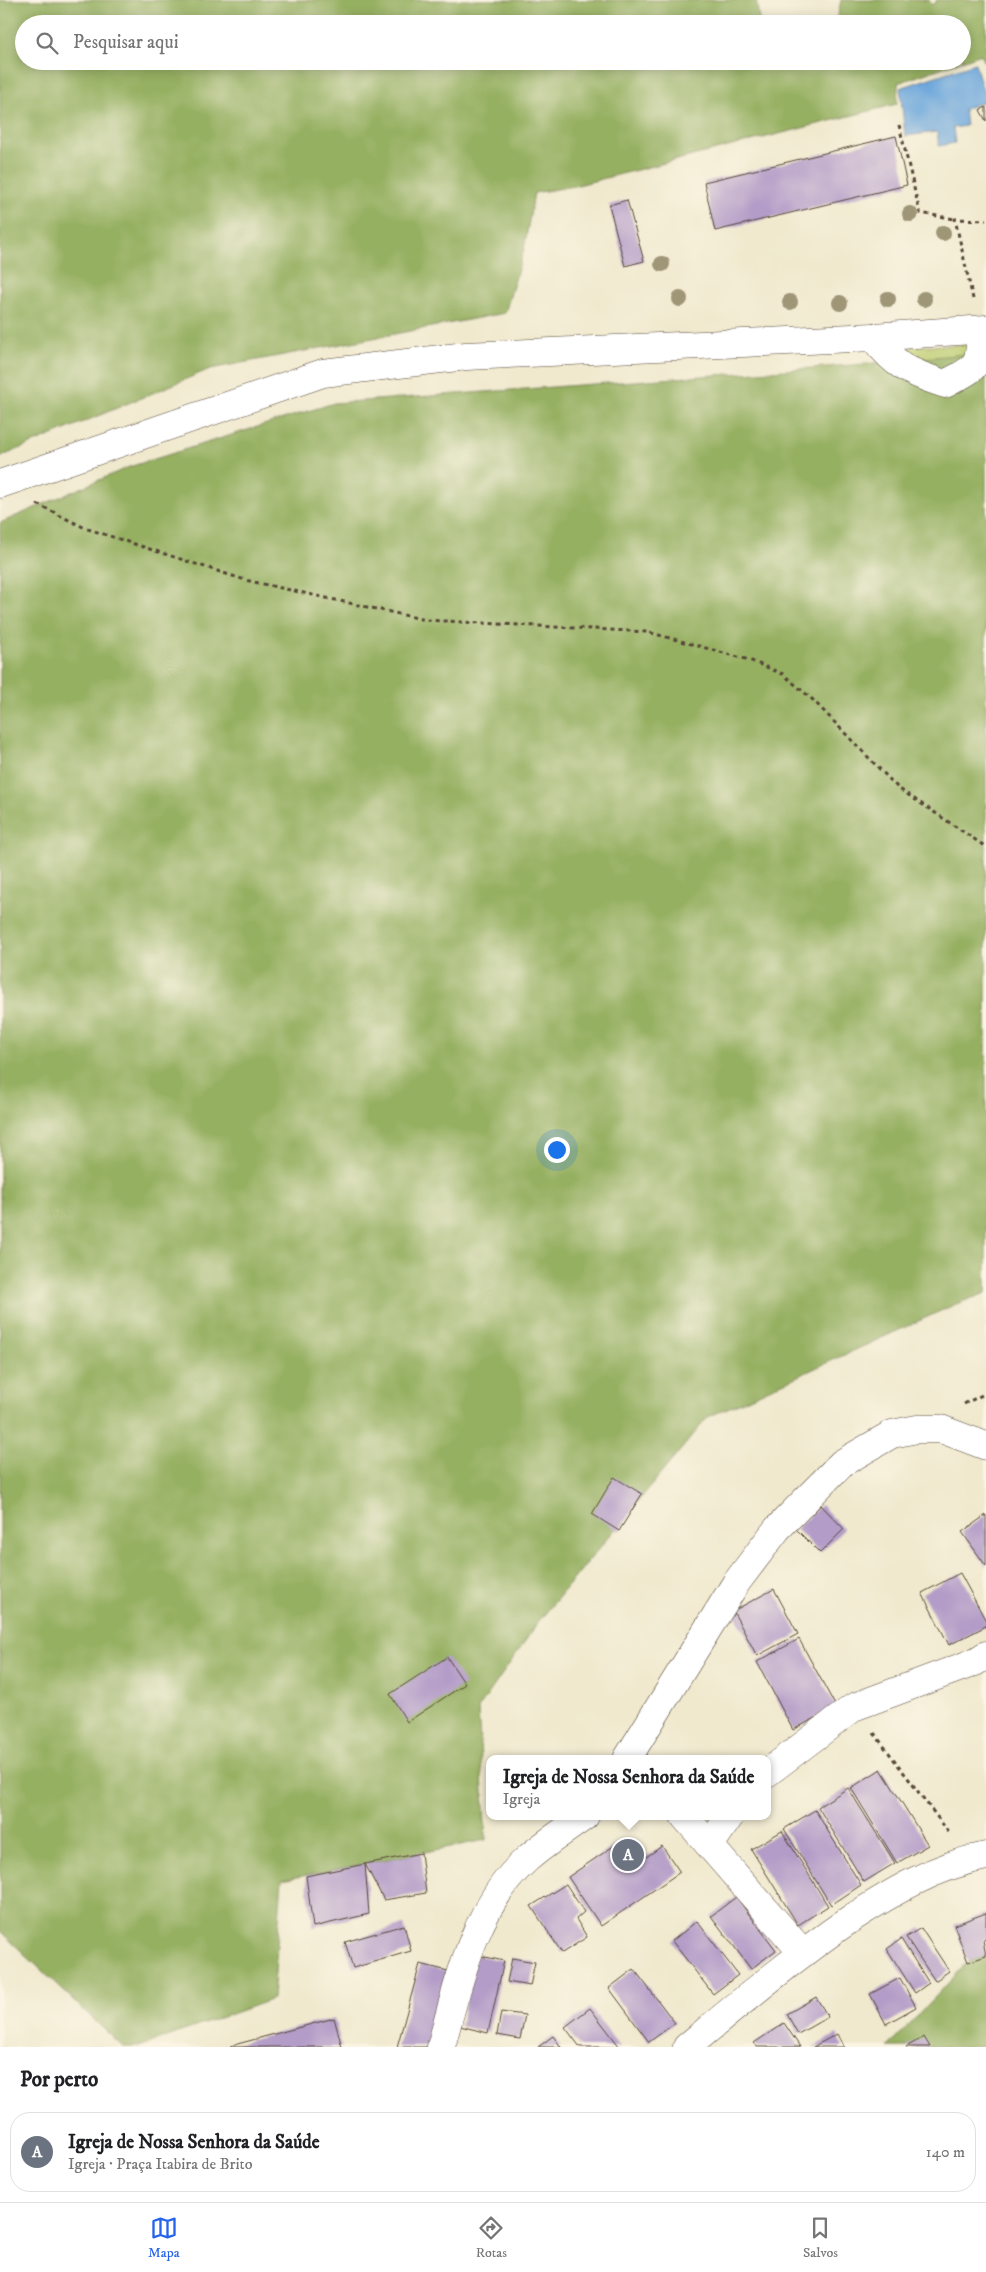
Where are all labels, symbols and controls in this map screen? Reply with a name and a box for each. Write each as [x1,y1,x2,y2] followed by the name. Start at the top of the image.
[15,15,971,70] search box
[33,29,61,57] icon: search
[73,31,179,54] text: Pesquisar aqui
[544,1137,570,1163] your location
[486,1755,771,1820] popup
[503,1766,754,1789] text: Igreja de Nossa Senhora da Saúde
[503,1789,540,1809] text: Igreja
[612,1836,644,1874] pin: A
[20,2067,98,2093] text: Por perto
[68,2131,320,2154] text: Igreja de Nossa Senhora da Saúde
[32,2142,42,2162] text: A
[926,2142,965,2162] text: 140 m
[68,2154,253,2174] text: Igreja · Praça Itabira de Brito
[148,2214,180,2262] tab: Mapa
[476,2214,507,2262] tab: Rotas
[803,2214,838,2262] tab: Salvos

